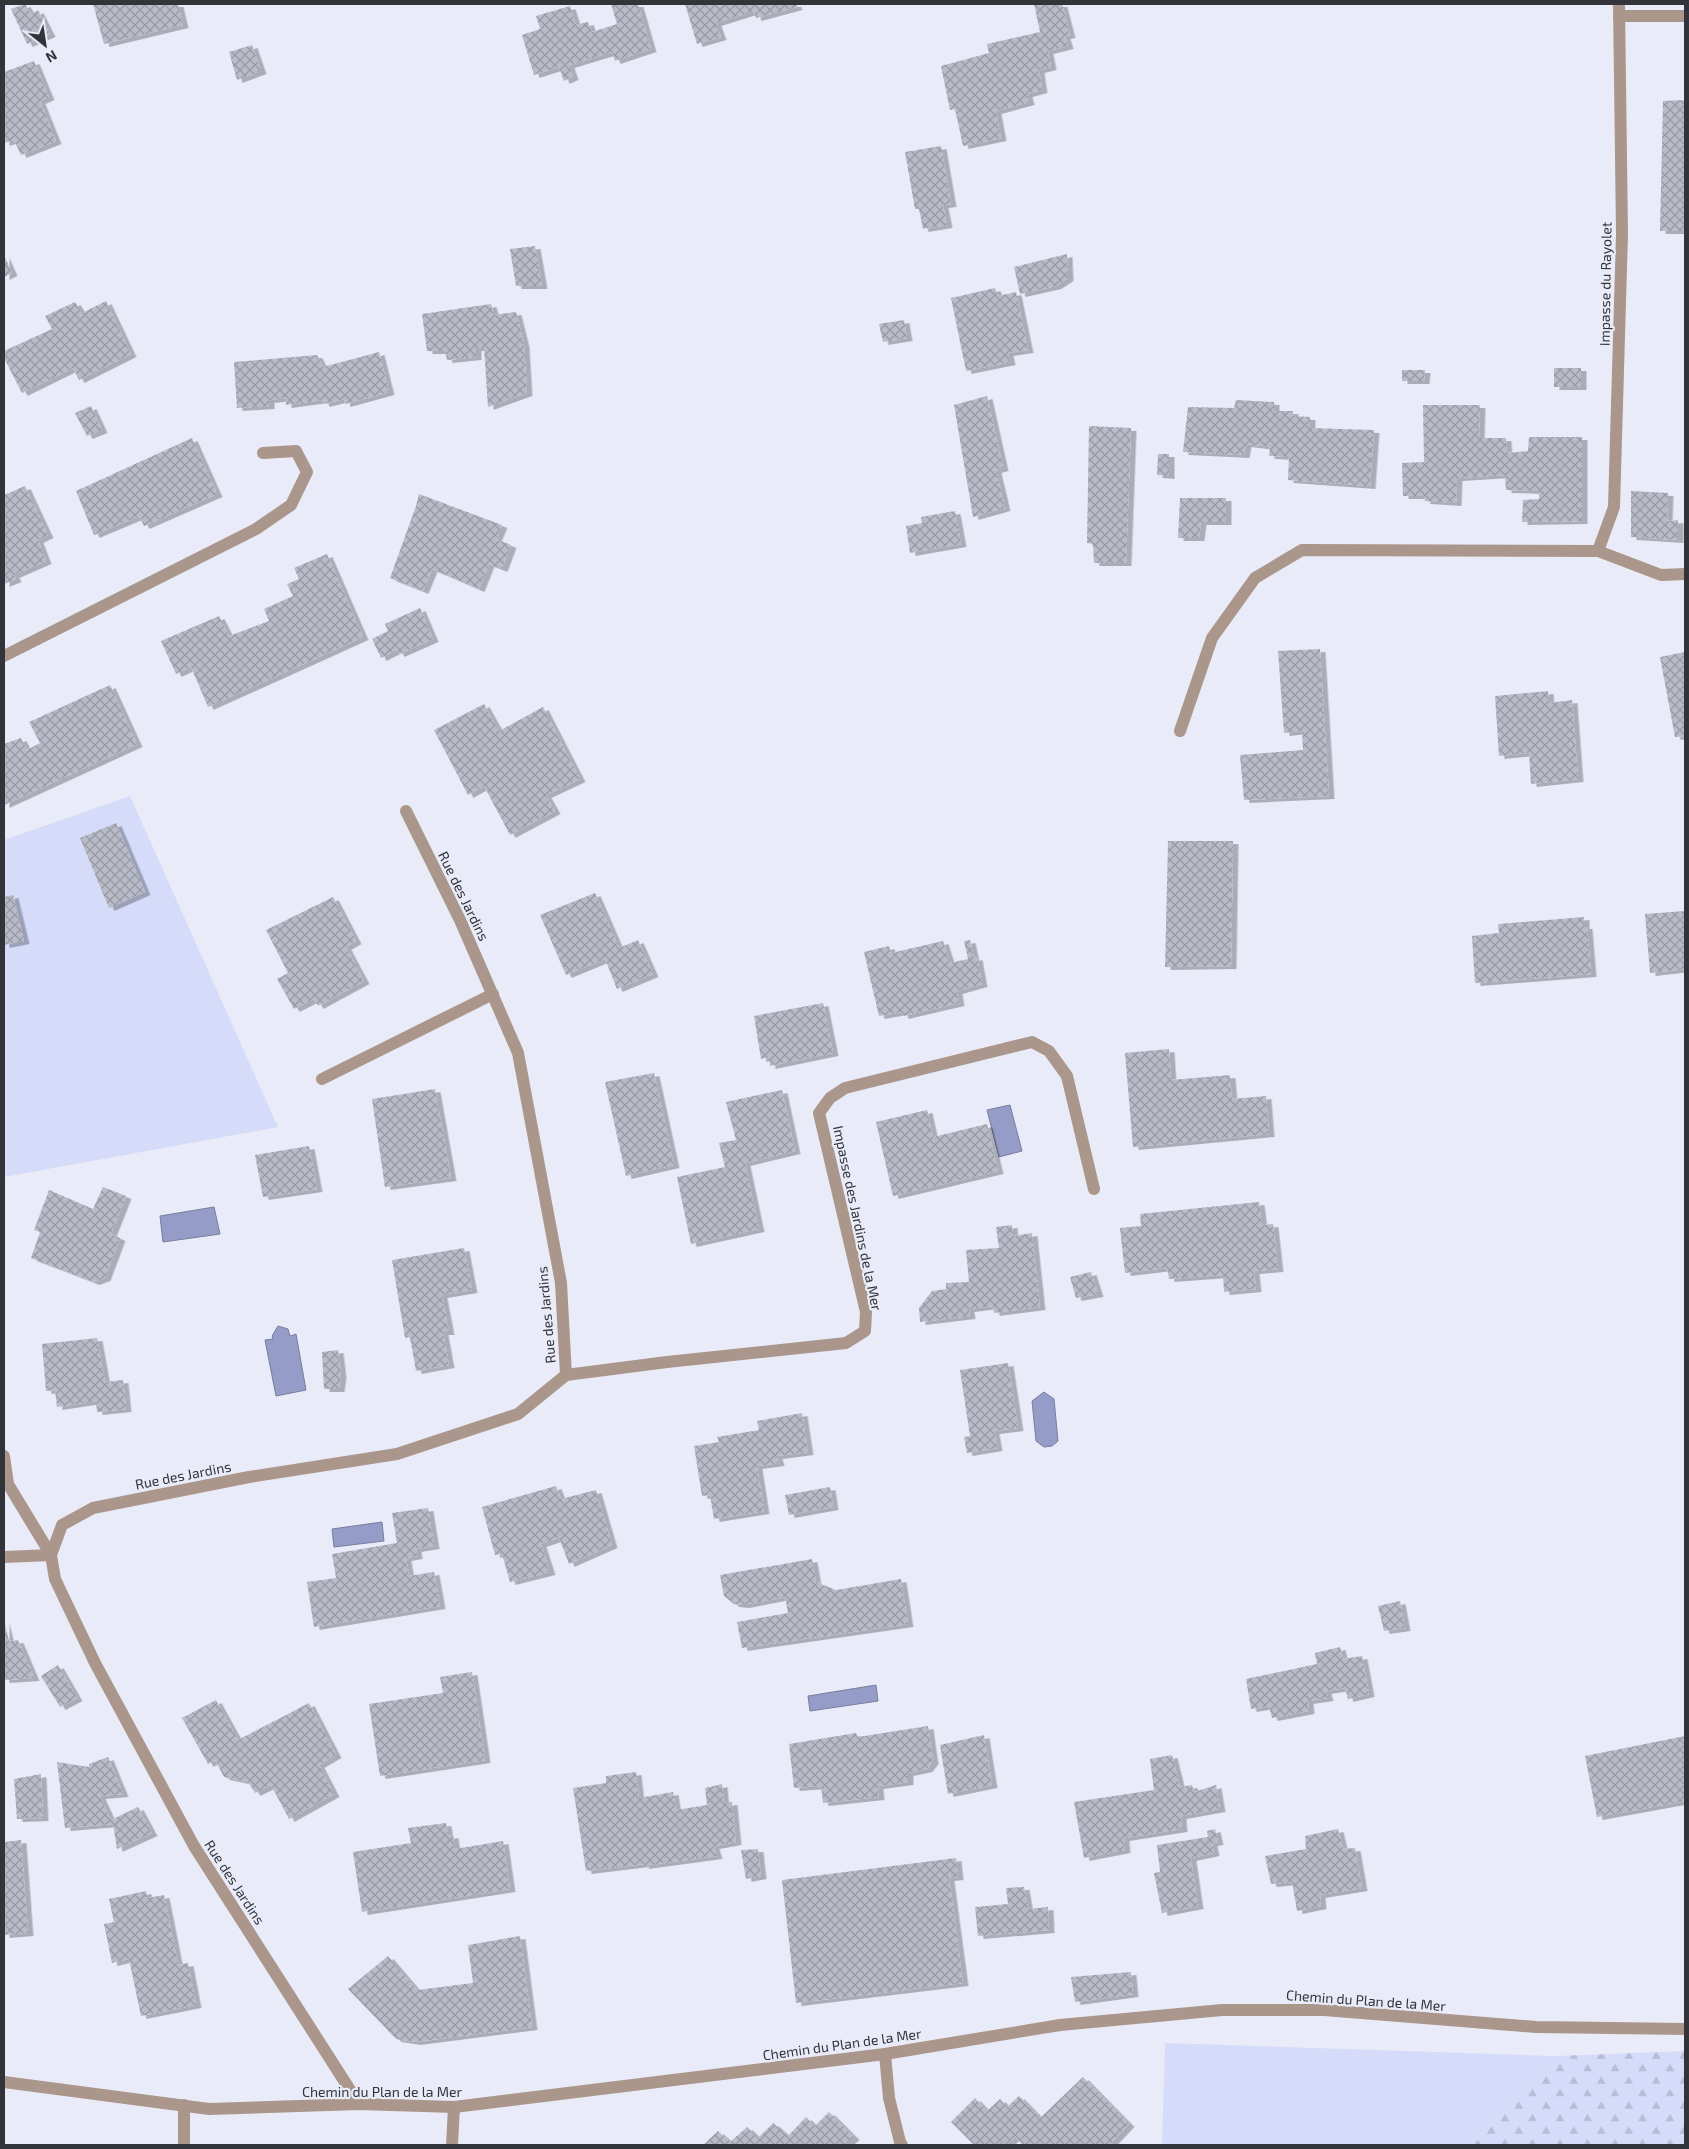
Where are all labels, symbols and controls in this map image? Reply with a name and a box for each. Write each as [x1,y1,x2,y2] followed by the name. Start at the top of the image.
[20,20,70,70] north arrow
[43,47,60,67] text: N
[1595,222,1615,346] street label: Impasse du Rayolet
[435,848,493,944] street label: Rue des Jardins
[830,1124,886,1313] street label: Impasse des Jardins de la Mer
[533,1266,559,1364] street label: Rue des Jardins
[134,1457,232,1493] street label: Rue des Jardins
[201,1837,269,1927] street label: Rue des Jardins
[1286,1986,1447,2014] street label: Chemin du Plan de la Mer
[762,2024,923,2064] street label: Chemin du Plan de la Mer
[302,2083,462,2100] street label: Chemin du Plan de la Mer

